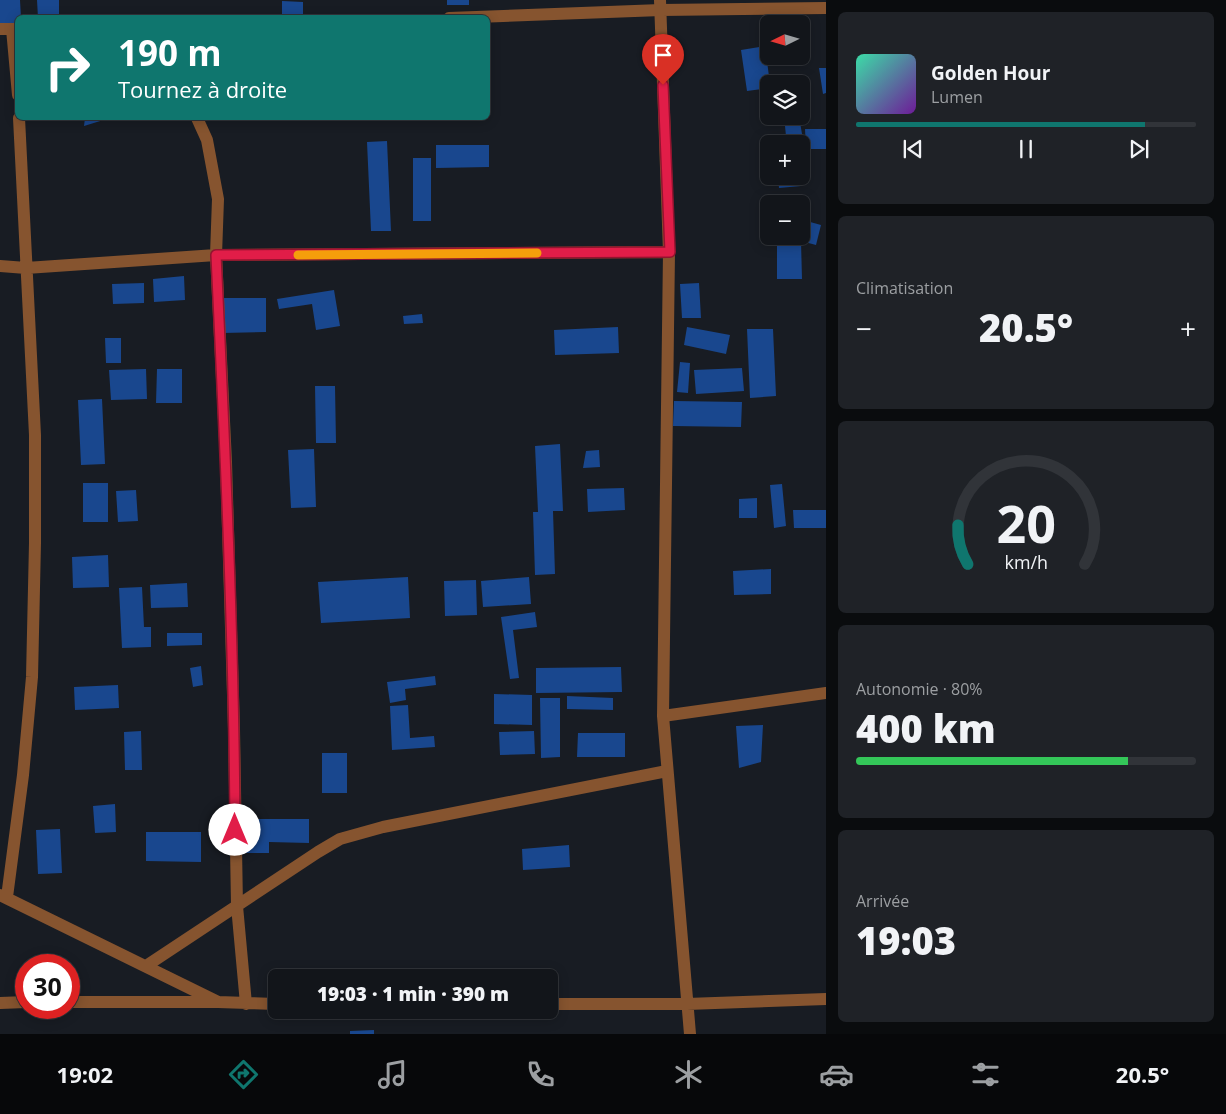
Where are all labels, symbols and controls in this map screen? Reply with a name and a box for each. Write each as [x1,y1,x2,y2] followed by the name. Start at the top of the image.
[760,15,810,65] north arrow
[760,15,810,245] map controls
[118,29,222,76] text: 190 m
[642,34,684,85] pin
[35,35,100,100] icon: right
[649,41,677,69] icon: arrive
[931,60,1050,86] text: Golden Hour
[118,74,287,104] text: Tournez à droite
[760,75,810,125] button: layers
[931,86,983,108] text: Lumen
[760,135,810,185] button: +
[899,135,927,163] icon: previous
[1012,135,1040,163] icon: pause
[1125,135,1153,163] icon: next
[760,195,810,245] button: −
[856,277,953,299] text: Climatisation
[979,301,1073,353] text: 20.5°
[856,309,872,347] text: −
[1180,309,1196,347] text: +
[996,487,1056,558] text: 20
[1004,550,1048,574] text: km/h
[856,678,983,700] text: Autonomie · 80%
[856,702,996,754] text: 400 km
[208,803,260,855] position arrow
[856,890,909,912] text: Arrivée
[856,914,956,966] text: 19:03
[15,954,80,1019] speed limit sign: 30
[317,981,509,1007] text: 19:03 · 1 min · 390 m
[226,1057,261,1092] icon: directions
[375,1057,410,1092] icon: music
[523,1057,558,1092] icon: phone
[671,1057,706,1092] icon: climate
[819,1057,854,1092] icon: car
[968,1057,1003,1092] icon: filters
[57,1059,113,1089] text: 19:02
[1116,1059,1169,1089] text: 20.5°

